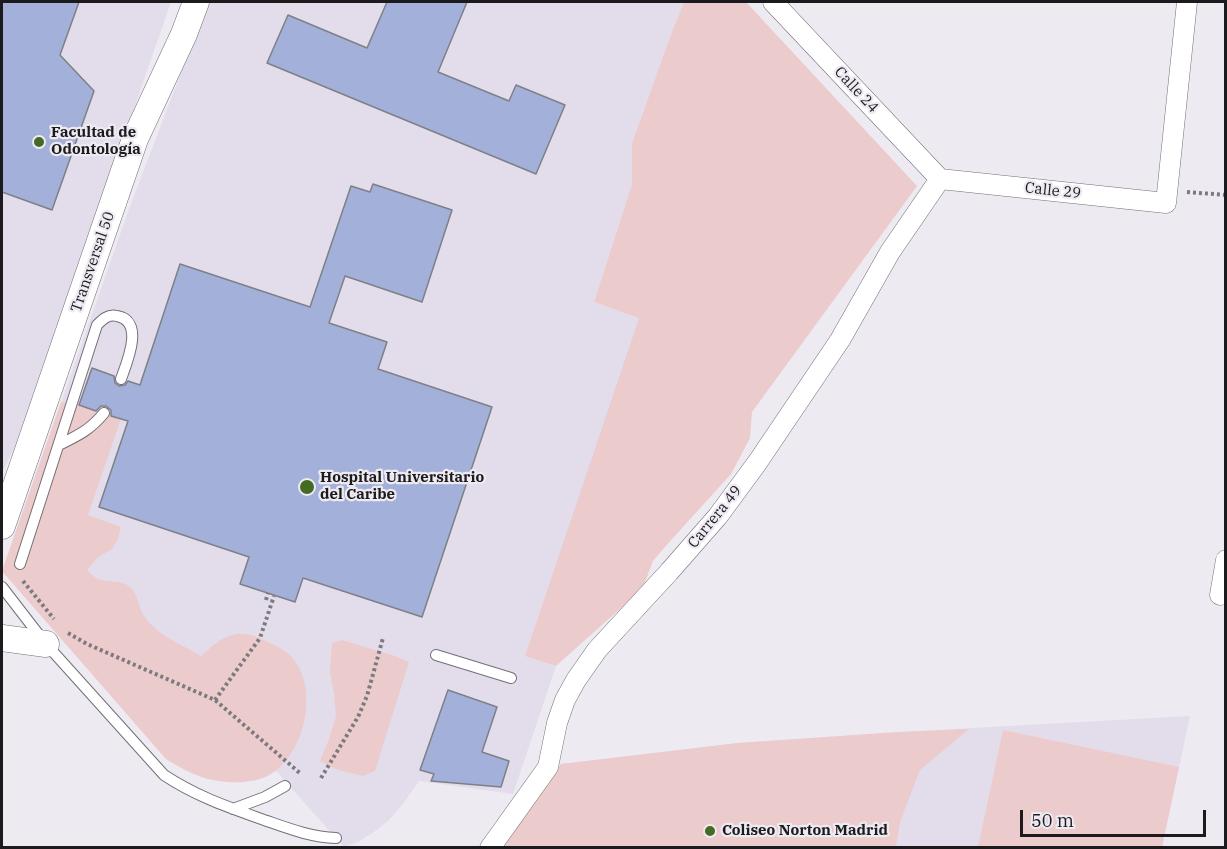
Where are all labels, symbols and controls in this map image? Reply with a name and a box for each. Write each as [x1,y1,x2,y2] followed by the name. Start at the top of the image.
[830,63,882,117] street label: Calle 24
[51,124,141,159] place label: Facultad de Odontología
[32,135,46,149] marker: Facultad de Odontología
[1024,179,1082,203] street label: Calle 29
[67,209,119,315] street label: Transversal 50
[320,469,484,504] place label: Hospital Universitario del Caribe
[298,478,316,496] marker: Hospital Universitario del Caribe
[684,482,746,552] street label: Carrera 49
[1023,798,1209,836] scale bar
[1031,809,1074,832] text: 50 m
[722,822,888,840] place label: Coliseo Norton Madrid
[703,824,717,838] marker: Coliseo Norton Madrid

